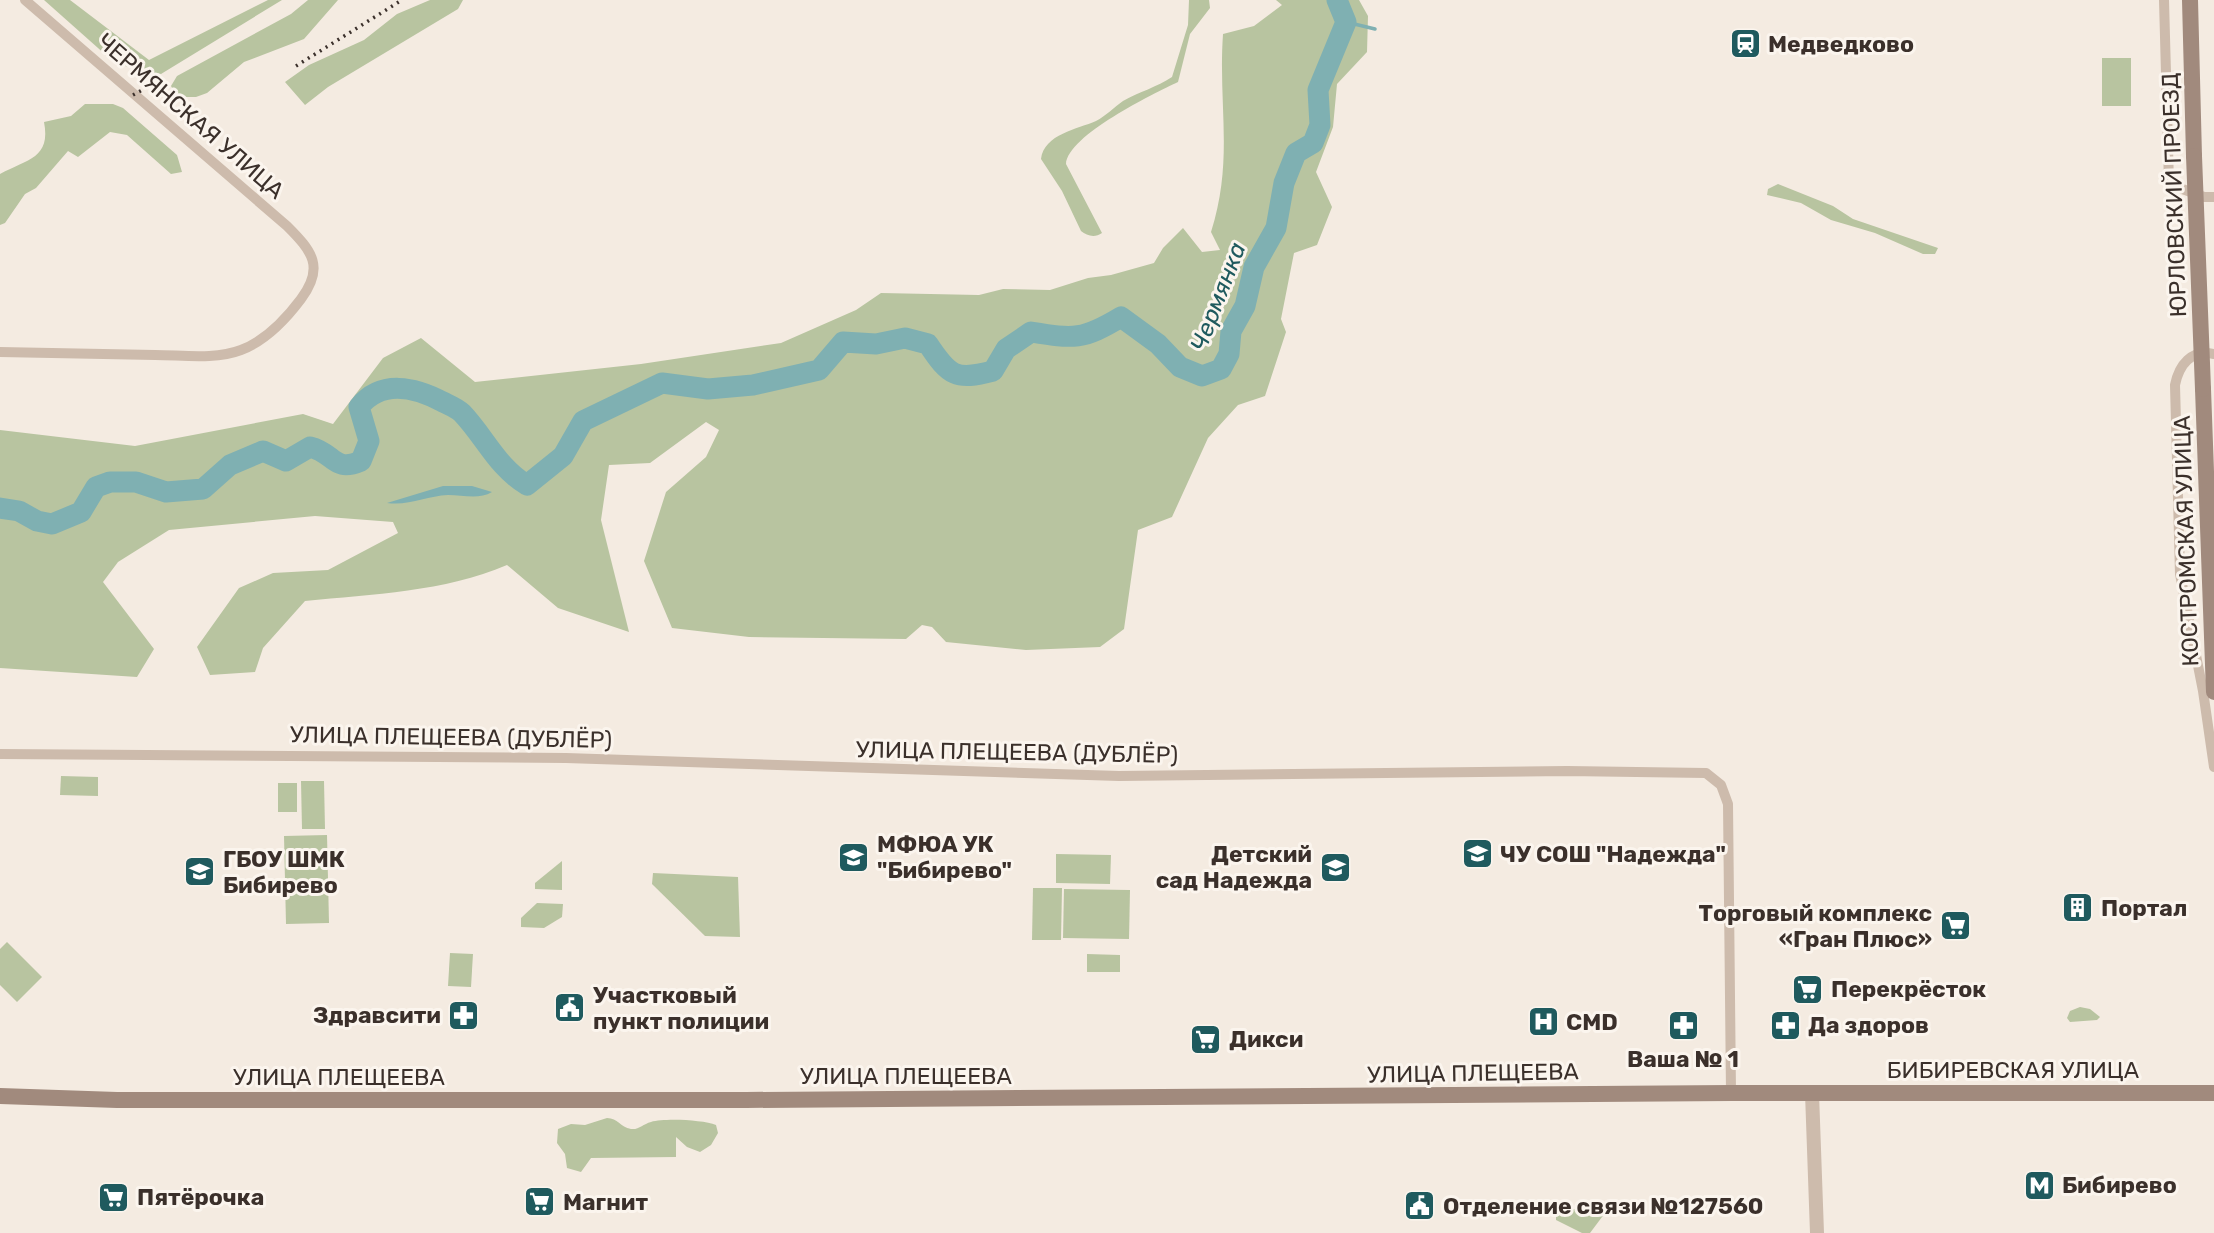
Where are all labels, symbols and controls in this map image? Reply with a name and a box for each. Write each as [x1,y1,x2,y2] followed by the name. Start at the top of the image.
[92,27,290,205] street label: ЧЕРМЯНСКАЯ УЛИЦА
[1728,27,1762,61] station icon: Медведково
[1768,30,1914,58] place label: Медведково
[2156,72,2192,318] street label: ЮРЛОВСКИЙ ПРОЕЗД
[1184,239,1252,355] water label: Чермянка
[2168,415,2204,667] street label: КОСТРОМСКАЯ УЛИЦА
[290,720,612,754] street label: УЛИЦА ПЛЕЩЕЕВА (ДУБЛЁР)
[856,735,1178,769] street label: УЛИЦА ПЛЕЩЕЕВА (ДУБЛЁР)
[877,830,1012,884] place label: МФЮА УК "Бибирево"
[1460,837,1494,871] school or university icon: ЧУ СОШ "Надежда"
[837,840,871,874] school or university icon: МФЮА УК "Бибирево"
[1156,840,1312,894] place label: Детский сад Надежда
[1500,840,1726,868] place label: ЧУ СОШ "Надежда"
[223,845,345,899] place label: ГБОУ ШМК Бибирево
[1318,850,1352,884] school or university icon: Детский сад Надежда
[183,855,217,889] school or university icon: ГБОУ ШМК Бибирево
[2061,891,2095,925] building icon: Портал
[2101,894,2187,922] place label: Портал
[1698,899,1932,953] place label: Торговый комплекс «Гран Плюс»
[1938,909,1972,943] supermarket icon: Торговый комплекс «Гран Плюс»
[1791,972,1825,1006] supermarket icon: Перекрёсток
[1831,975,1986,1003] place label: Перекрёсток
[593,981,769,1035] place label: Участковый пункт полиции
[553,991,587,1025] public building icon: Участковый пункт полиции
[447,998,481,1032] pharmacy icon: Здравсити
[313,1001,441,1029] place label: Здравсити
[1526,1005,1560,1039] hospital icon: CMD
[1566,1008,1618,1036] place label: CMD
[1666,1008,1700,1042] pharmacy icon: Ваша № 1
[1768,1008,1802,1042] pharmacy icon: Да здоров
[1808,1011,1929,1039] place label: Да здоров
[1189,1022,1223,1056] supermarket icon: Дикси
[1229,1025,1303,1053] place label: Дикси
[1627,1045,1739,1073] place label: Ваша № 1
[1887,1056,2139,1084] street label: БИБИРЕВСКАЯ УЛИЦА
[1367,1057,1579,1089] street label: УЛИЦА ПЛЕЩЕЕВА
[800,1062,1012,1090] street label: УЛИЦА ПЛЕЩЕЕВА
[233,1063,445,1091] street label: УЛИЦА ПЛЕЩЕЕВА
[2022,1168,2056,1202] metro station icon: Бибирево
[2062,1171,2177,1199] place label: Бибирево
[97,1180,131,1214] supermarket icon: Пятёрочка
[137,1183,264,1211] place label: Пятёрочка
[523,1185,557,1219] supermarket icon: Магнит
[563,1188,649,1216] place label: Магнит
[1403,1189,1437,1223] public building icon: Отделение связи №127560
[1443,1192,1764,1220] place label: Отделение связи №127560

